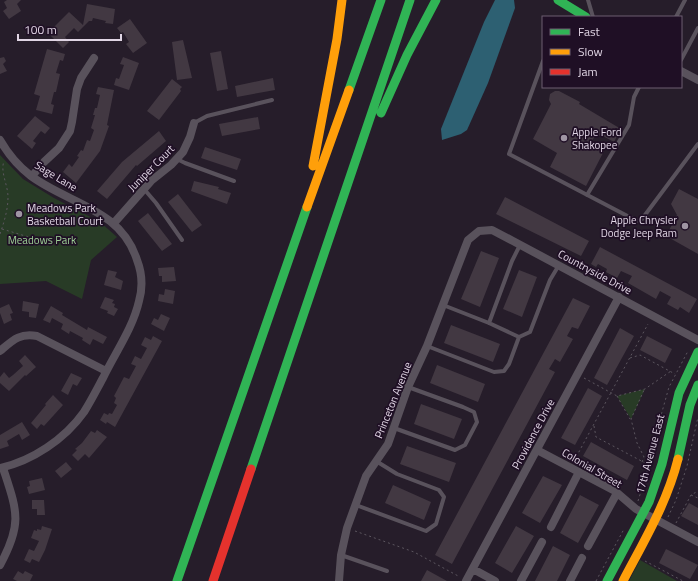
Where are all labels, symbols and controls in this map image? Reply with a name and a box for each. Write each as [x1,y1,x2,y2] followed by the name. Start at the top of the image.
[18,16,121,42] scale bar
[542,16,682,88] legend
[24,20,57,39] text: 100 m
[578,22,601,41] text: Fast
[578,42,603,61] text: Slow
[578,62,598,81] text: Jam
[572,124,622,153] place label: Apple Ford Shakopee
[559,133,569,143] marker: Apple Ford Shakopee
[124,141,178,195] street label: Juniper Court
[32,157,81,195] street label: Sage Lane
[27,200,103,229] place label: Meadows Park Basketball Court
[14,209,24,219] marker: Meadows Park Basketball Court
[601,212,677,241] place label: Apple Chrysler Dodge Jeep Ram
[680,221,690,231] marker: Apple Chrysler Dodge Jeep Ram
[8,232,77,248] park label: Meadows Park
[555,246,635,298] street label: Countryside Drive
[370,359,416,441] street label: Princeton Avenue
[508,396,559,472] street label: Providence Drive
[632,412,668,496] street label: 17th Avenue East
[559,444,625,492] street label: Colonial Street

